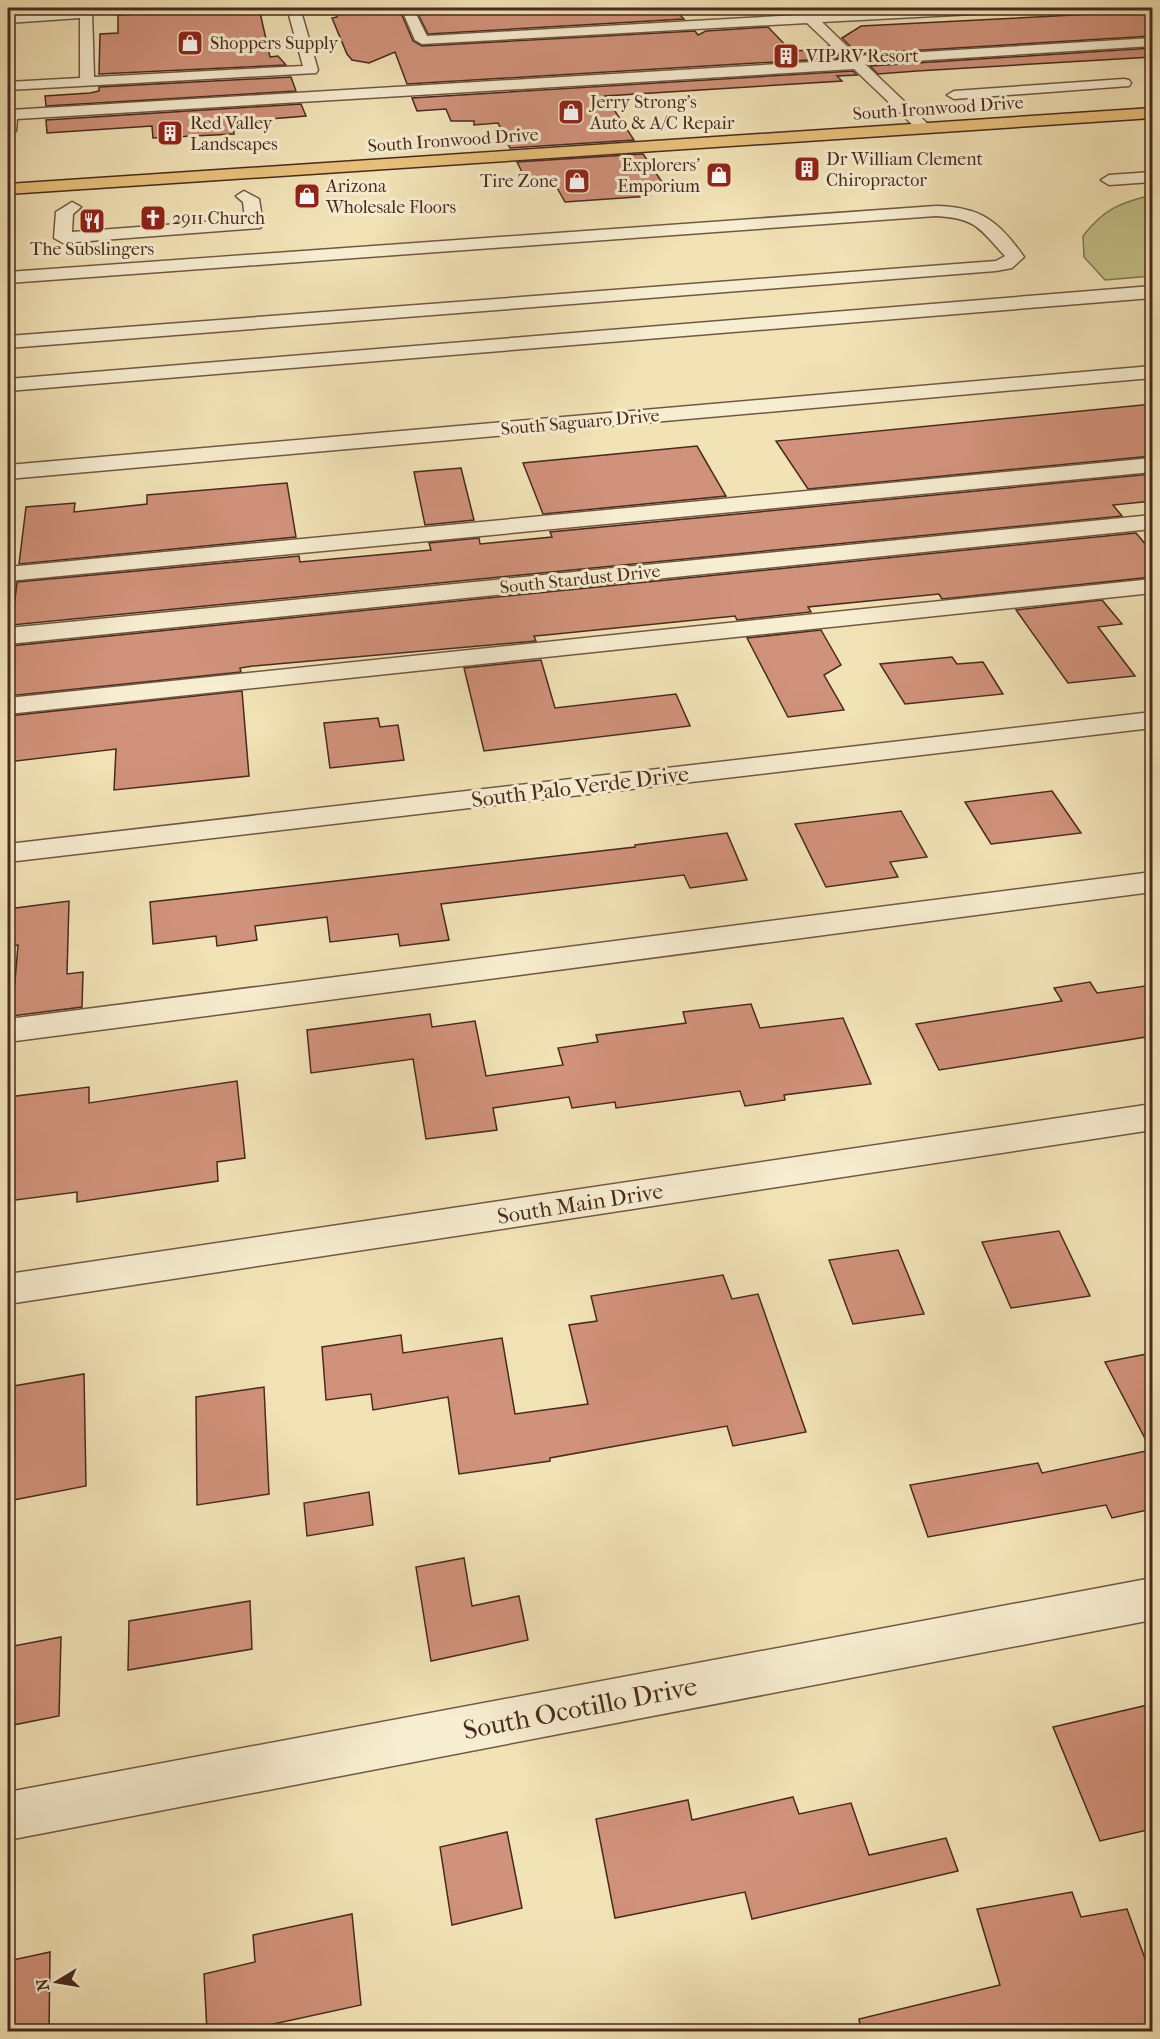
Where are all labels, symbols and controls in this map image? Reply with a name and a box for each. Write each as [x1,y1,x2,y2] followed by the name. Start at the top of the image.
[175,28,205,58] shop icon: Shoppers Supply
[210,33,339,54] place label: Shoppers Supply
[771,41,801,71] building icon: VIP RV Resort
[805,46,919,67] place label: VIP RV Resort
[588,92,735,134] place label: Jerry Strong's Auto & A/C Repair
[852,92,1024,125] street label: South Ironwood Drive
[556,97,586,127] shop icon: Jerry Strong's Auto & A/C Repair
[190,113,278,155] place label: Red Valley Landscapes
[155,118,185,148] building icon: Red Valley Landscapes
[367,124,539,157] street label: South Ironwood Drive
[826,149,984,191] place label: Dr William Clement Chiropractor
[792,154,822,184] building icon: Dr William Clement Chiropractor
[617,155,700,197] place label: Explorers' Emporium
[704,160,734,190] shop icon: Explorers' Emporium
[562,166,592,196] shop icon: Tire Zone
[480,171,558,192] place label: Tire Zone
[325,176,456,218] place label: Arizona Wholesale Floors
[292,181,322,211] shop icon: Arizona Wholesale Floors
[138,203,168,233] church icon: 2911 Church
[77,206,107,236] restaurant icon: The Subslingers
[172,208,265,229] place label: 2911 Church
[30,239,154,260] place label: The Subslingers
[500,405,660,440] street label: South Saguaro Drive
[499,561,661,598] street label: South Stardust Drive
[470,761,691,813] street label: South Palo Verde Drive
[495,1178,665,1230] street label: South Main Drive
[460,1670,700,1746] street label: South Ocotillo Drive
[27,1952,87,2012] north arrow
[32,1976,53,1993] text: N

